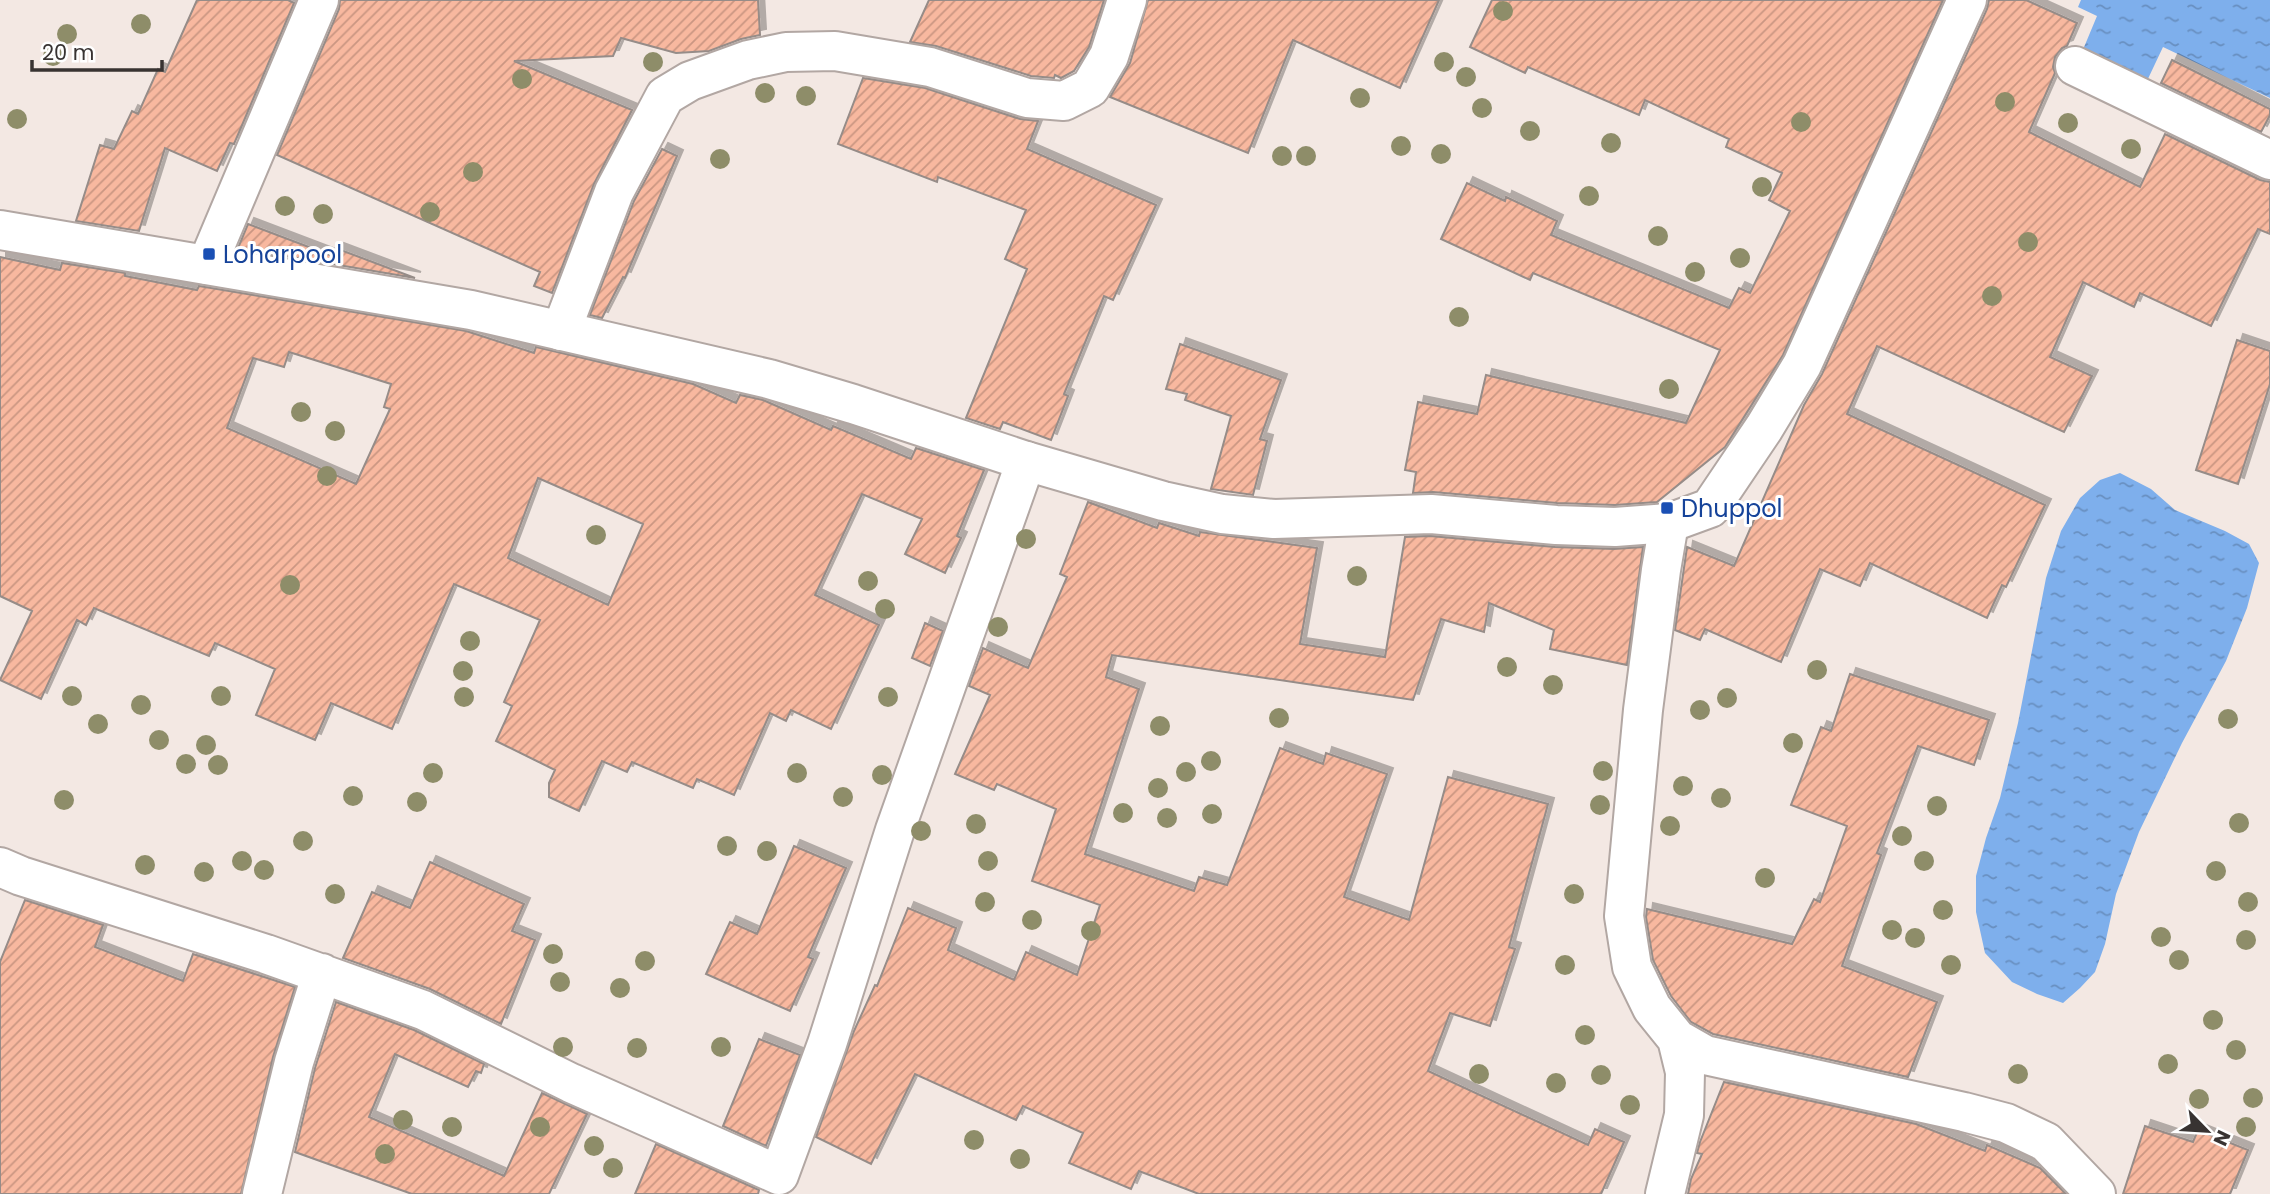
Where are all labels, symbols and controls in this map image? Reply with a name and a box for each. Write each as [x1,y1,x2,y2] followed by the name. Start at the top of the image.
[32,28,161,72] scale bar
[42,38,95,67] text: 20 m
[223,238,342,271] place label: Loharpool
[201,246,217,262] marker: Loharpool
[1681,492,1782,525] place label: Dhuppol
[1659,500,1675,516] marker: Dhuppol
[2172,1096,2242,1166] north arrow
[2207,1126,2237,1150] text: N

